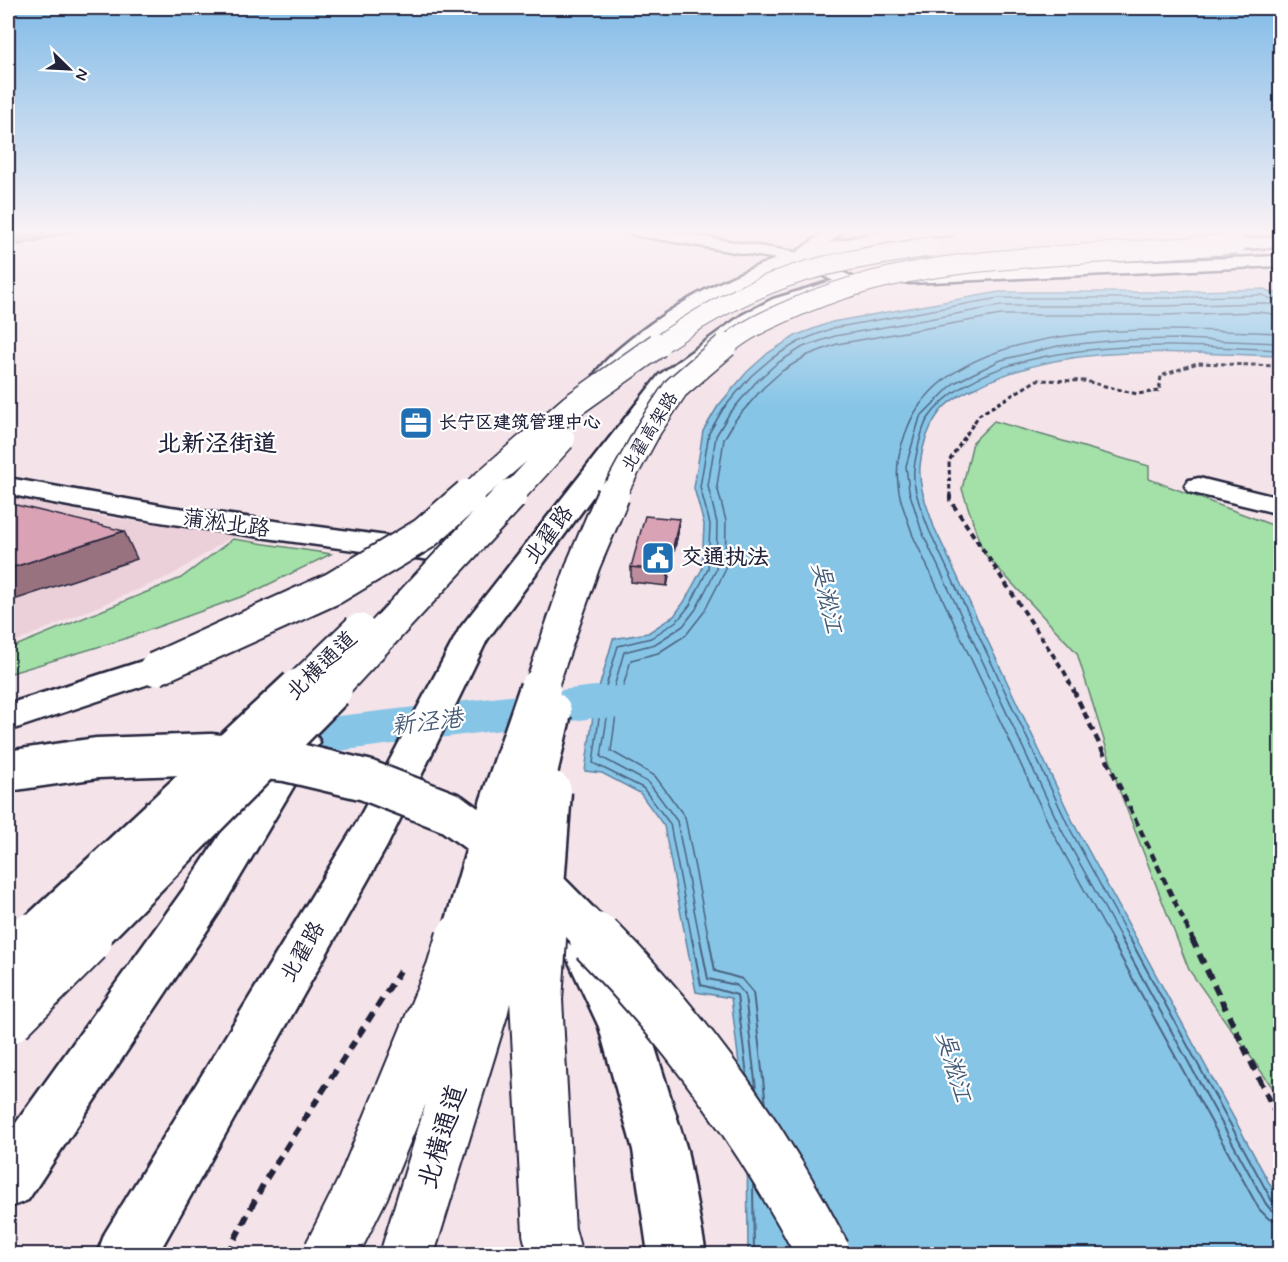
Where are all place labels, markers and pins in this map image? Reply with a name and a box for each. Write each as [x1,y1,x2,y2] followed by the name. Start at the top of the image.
[398,405,434,441] office icon: 长宁区建筑管理中心
[439,411,601,435] place label: 长宁区建筑管理中心
[640,540,676,576] public building icon: 交通执法
[681,544,769,572] place label: 交通执法

